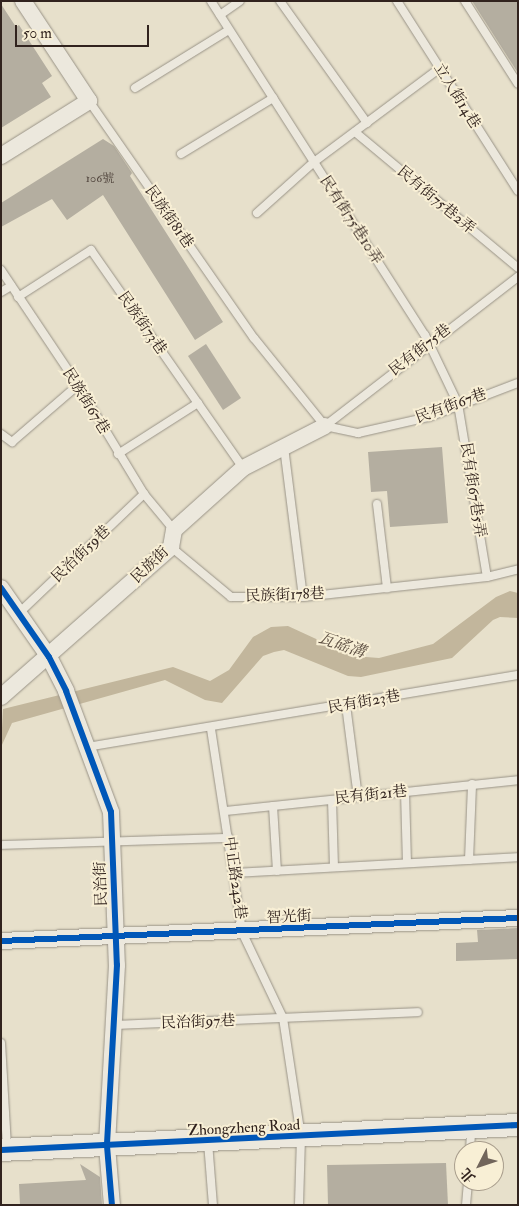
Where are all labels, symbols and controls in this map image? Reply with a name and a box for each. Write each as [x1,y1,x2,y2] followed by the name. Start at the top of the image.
[18,15,151,47] scale bar
[23,24,52,43] text: 50 m
[430,60,484,132] street label: 立人街14巷
[393,162,479,238] street label: 民有街75巷2弄
[86,172,114,186] house number: 106號
[316,173,386,267] street label: 民有街75巷10弄
[141,182,197,252] street label: 民族街81巷
[114,288,170,358] street label: 民族街73巷
[386,320,454,380] street label: 民有街75巷
[59,365,113,437] street label: 民族街67巷
[413,385,489,427] street label: 民有街67巷
[457,441,489,539] street label: 民有街67巷5弄
[48,522,114,586] street label: 民治街59巷
[128,543,172,587] street label: 民族街
[245,585,325,605] street label: 民族街178巷
[316,628,368,662] water label: 瓦磘溝
[326,687,402,717] street label: 民有街23巷
[334,782,408,808] street label: 民有街21巷
[220,836,250,920] street label: 中正路242巷
[91,861,111,907] street label: 民治街
[266,907,312,927] street label: 智光街
[160,1012,236,1032] street label: 民治街97巷
[187,1116,301,1140] street label: Zhongzheng Road
[454,1141,504,1191] north arrow
[457,1165,479,1186] text: 北

